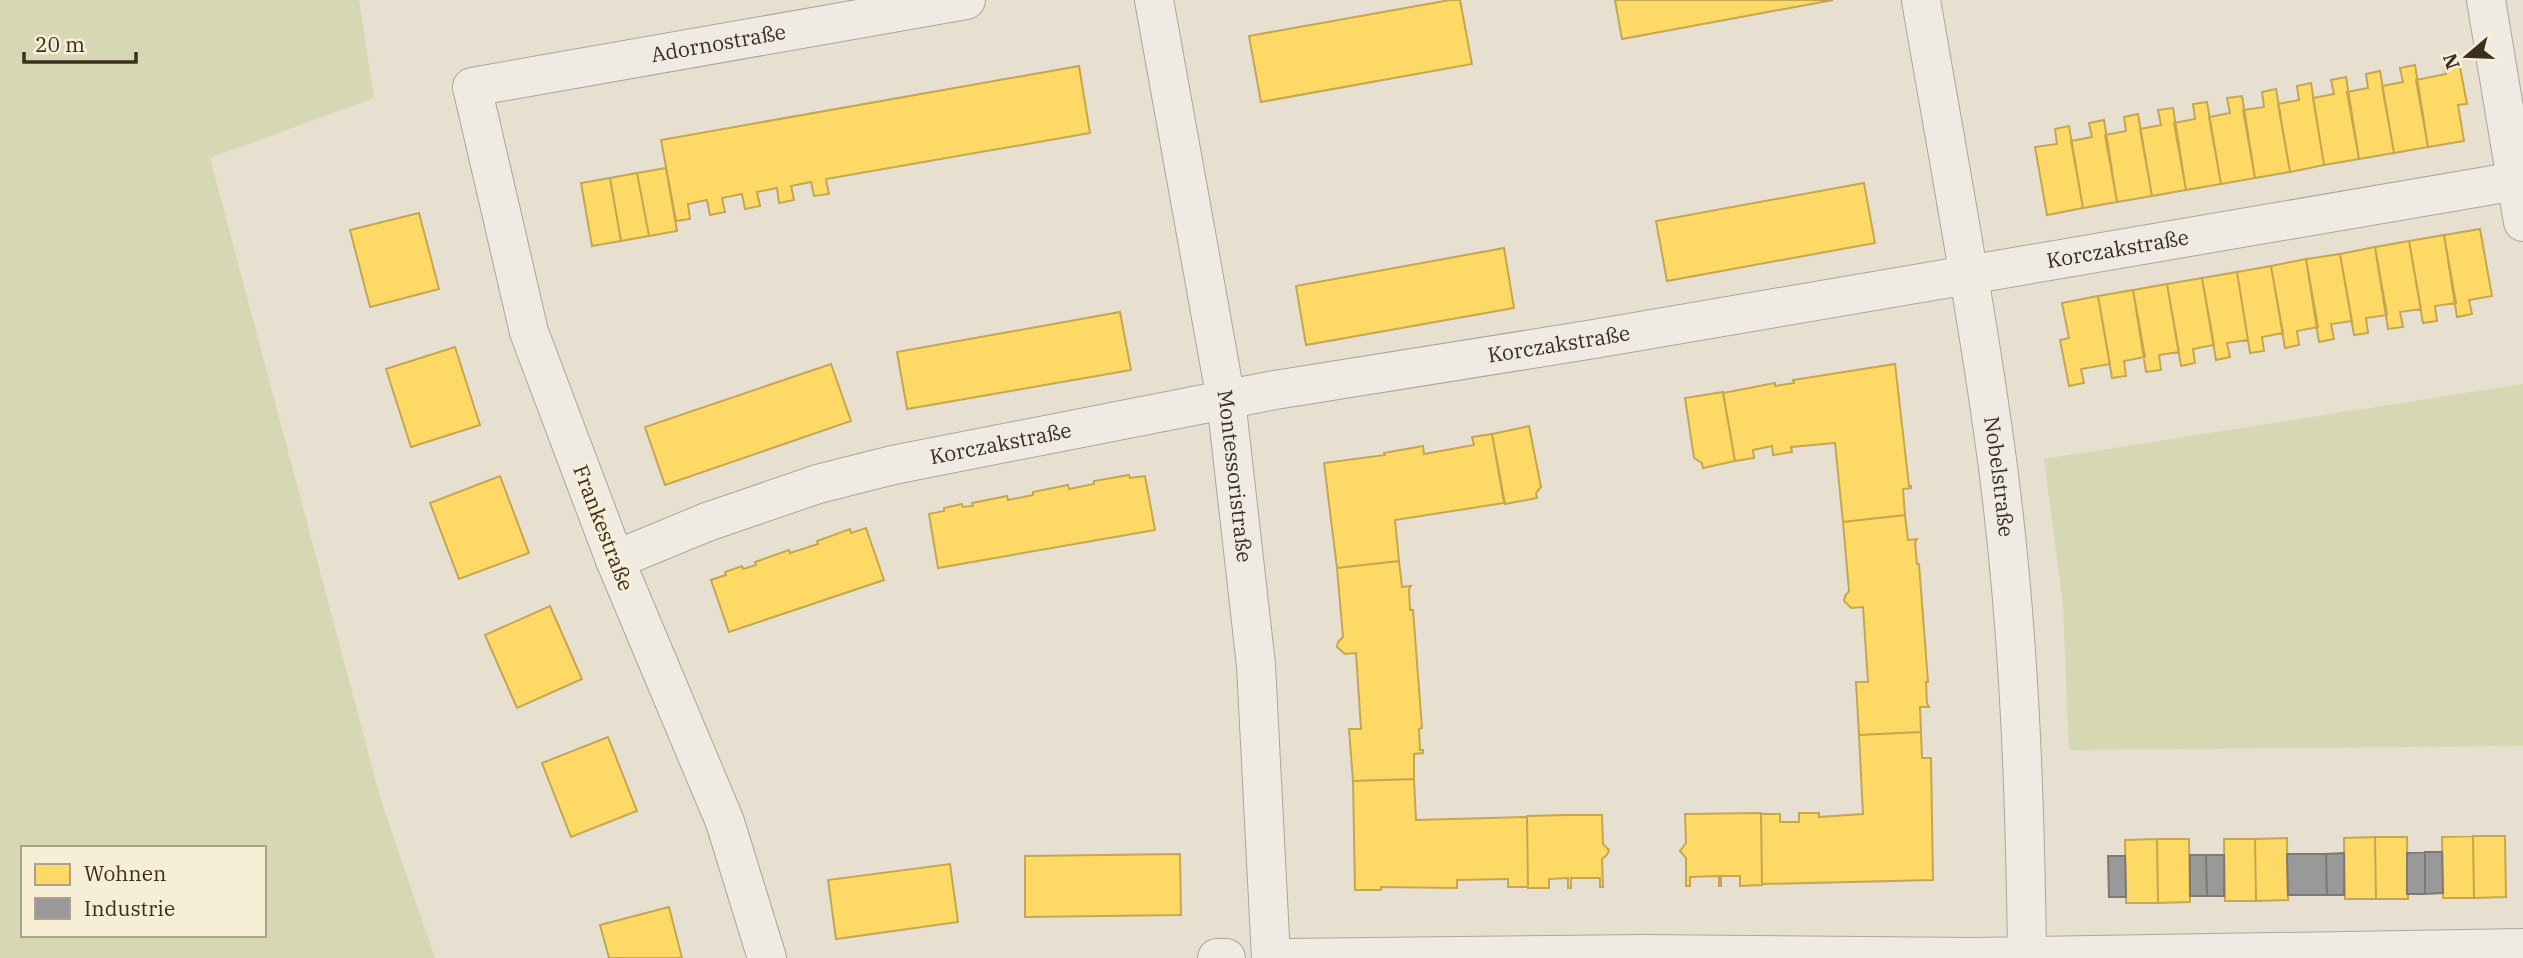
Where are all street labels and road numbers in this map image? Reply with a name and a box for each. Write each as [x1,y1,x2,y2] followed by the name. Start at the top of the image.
[649,17,788,68] street label: Adornostraße
[2044,222,2191,274] street label: Korczakstraße
[1485,318,1632,369] street label: Korczakstraße
[1211,387,1259,564] street label: Montessoristraße
[1978,414,2021,538] street label: Nobelstraße
[927,415,1074,470] street label: Korczakstraße
[567,461,641,595] street label: Frankestraße

